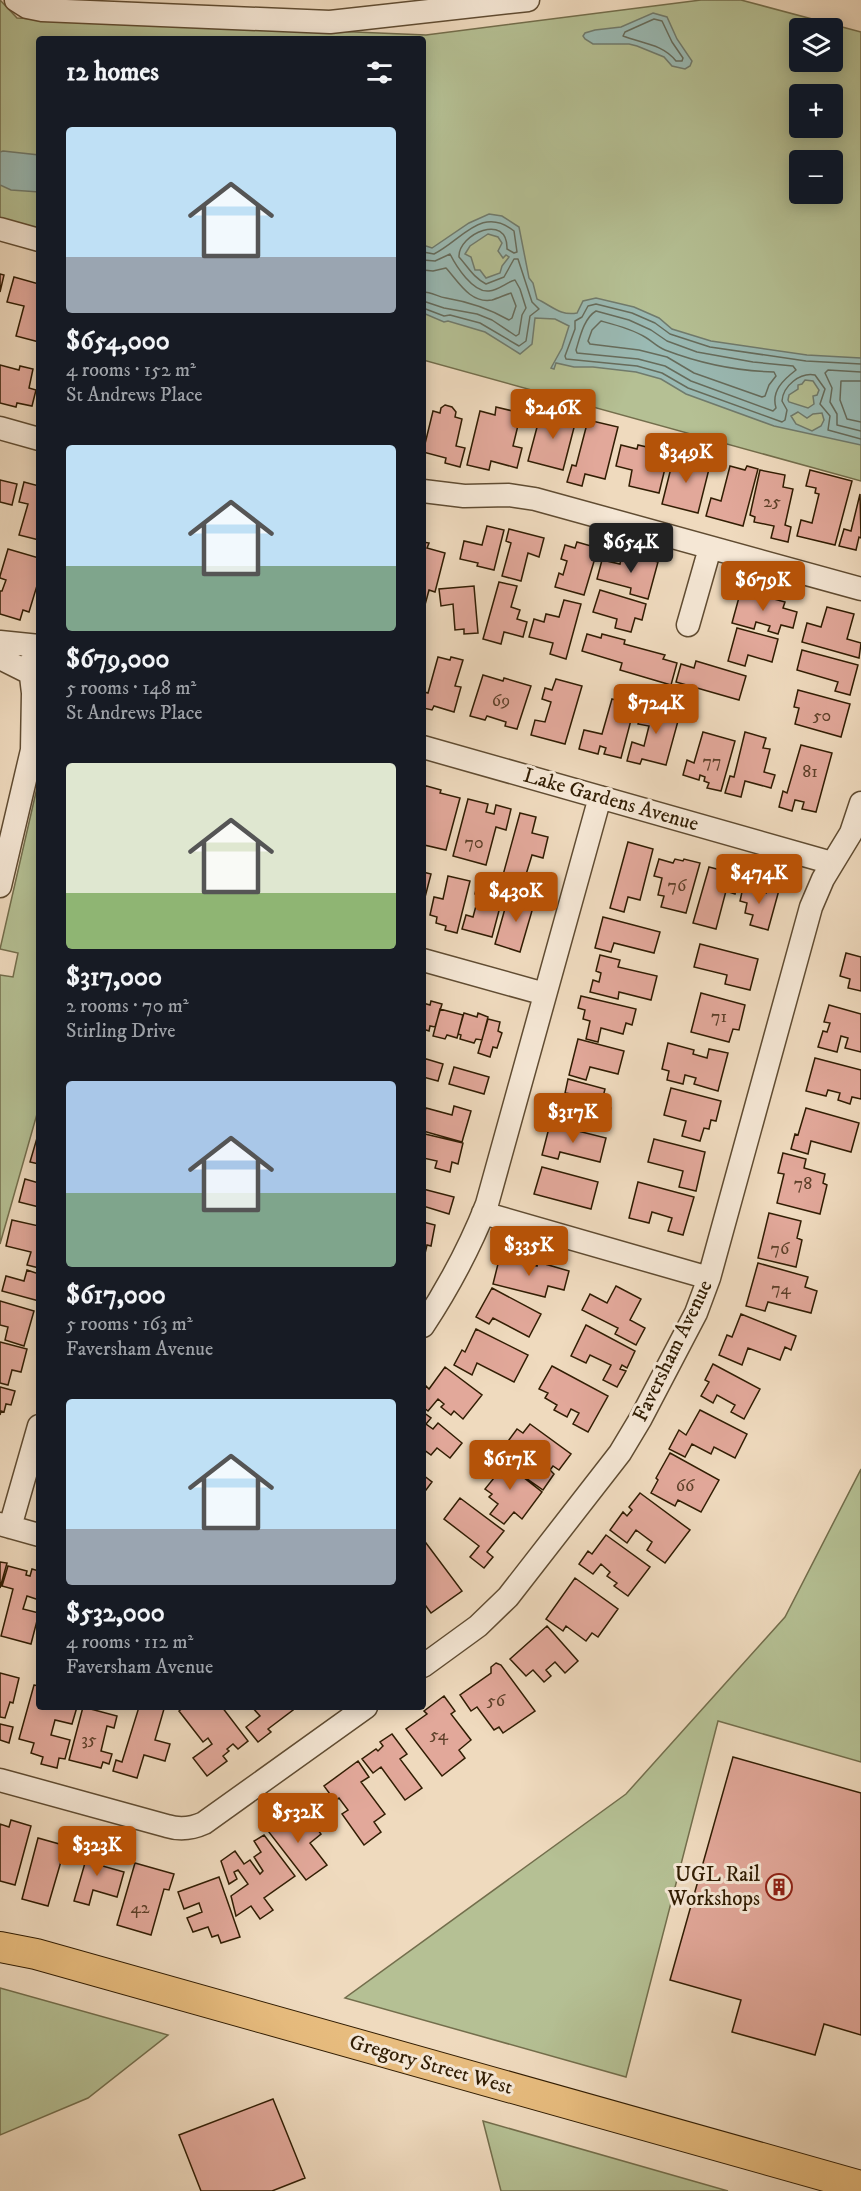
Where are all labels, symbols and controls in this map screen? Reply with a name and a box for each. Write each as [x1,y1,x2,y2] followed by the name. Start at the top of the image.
[789,18,843,204] map controls
[789,18,843,72] button: layers
[66,56,159,89] text: 12 homes
[363,56,396,89] icon: filters
[789,84,843,138] button: +
[789,150,843,204] button: −
[177,166,285,274] icon: home
[66,325,170,358] text: $654,000
[66,358,196,383] text: 4 rooms · 152 m²
[66,383,203,408] text: St Andrews Place
[511,389,595,440] pin: $246K
[525,396,581,421] text: $246K
[644,433,728,484] pin: $349K
[659,440,713,465] text: $349K
[177,484,285,592] icon: home
[763,491,781,513] house number: 25
[589,523,673,574] pin: $654K
[603,530,659,555] text: $654K
[721,561,805,612] pin: $679K
[735,568,791,593] text: $679K
[66,643,169,676] text: $679,000
[66,676,196,701] text: 5 rooms · 148 m²
[614,684,698,735] pin: $724K
[492,690,510,712] house number: 69
[628,691,684,716] text: $724K
[66,701,203,726] text: St Andrews Place
[813,705,831,727] house number: 50
[703,751,721,773] house number: 77
[802,761,818,783] house number: 81
[520,763,702,838] street label: Lake Gardens Avenue
[177,802,285,910] icon: home
[464,832,484,854] house number: 70
[717,854,801,905] pin: $474K
[730,861,788,886] text: $474K
[474,872,558,923] pin: $430K
[668,875,687,897] house number: 76
[489,879,543,904] text: $430K
[66,961,162,994] text: $317,000
[66,994,189,1019] text: 2 rooms · 70 m²
[711,1006,727,1028] house number: 71
[66,1019,176,1044] text: Stirling Drive
[531,1093,615,1144] pin: $317K
[548,1100,598,1125] text: $317K
[177,1120,285,1228] icon: home
[794,1173,812,1195] house number: 78
[487,1226,571,1277] pin: $335K
[504,1233,554,1258] text: $335K
[771,1238,790,1260] house number: 76
[627,1276,719,1426] street label: Faversham Avenue
[771,1278,791,1300] house number: 74
[66,1279,166,1312] text: $617,000
[66,1312,193,1337] text: 5 rooms · 163 m²
[66,1337,213,1362] text: Faversham Avenue
[177,1438,285,1546] icon: home
[468,1440,552,1491] pin: $617K
[483,1447,537,1472] text: $617K
[676,1475,695,1497] house number: 66
[66,1597,165,1630] text: $532,000
[66,1630,194,1655] text: 4 rooms · 112 m²
[66,1655,213,1680] text: Faversham Avenue
[487,1690,506,1712] house number: 56
[430,1724,449,1746] house number: 54
[81,1729,97,1751] house number: 35
[256,1793,340,1844] pin: $532K
[272,1800,324,1825] text: $532K
[55,1826,139,1877] pin: $323K
[72,1833,122,1858] text: $323K
[667,1862,761,1912] place label: UGL Rail Workshops
[764,1872,794,1902] building icon: UGL Rail Workshops
[130,1897,150,1919] house number: 42
[346,2029,516,2101] street label: Gregory Street West

